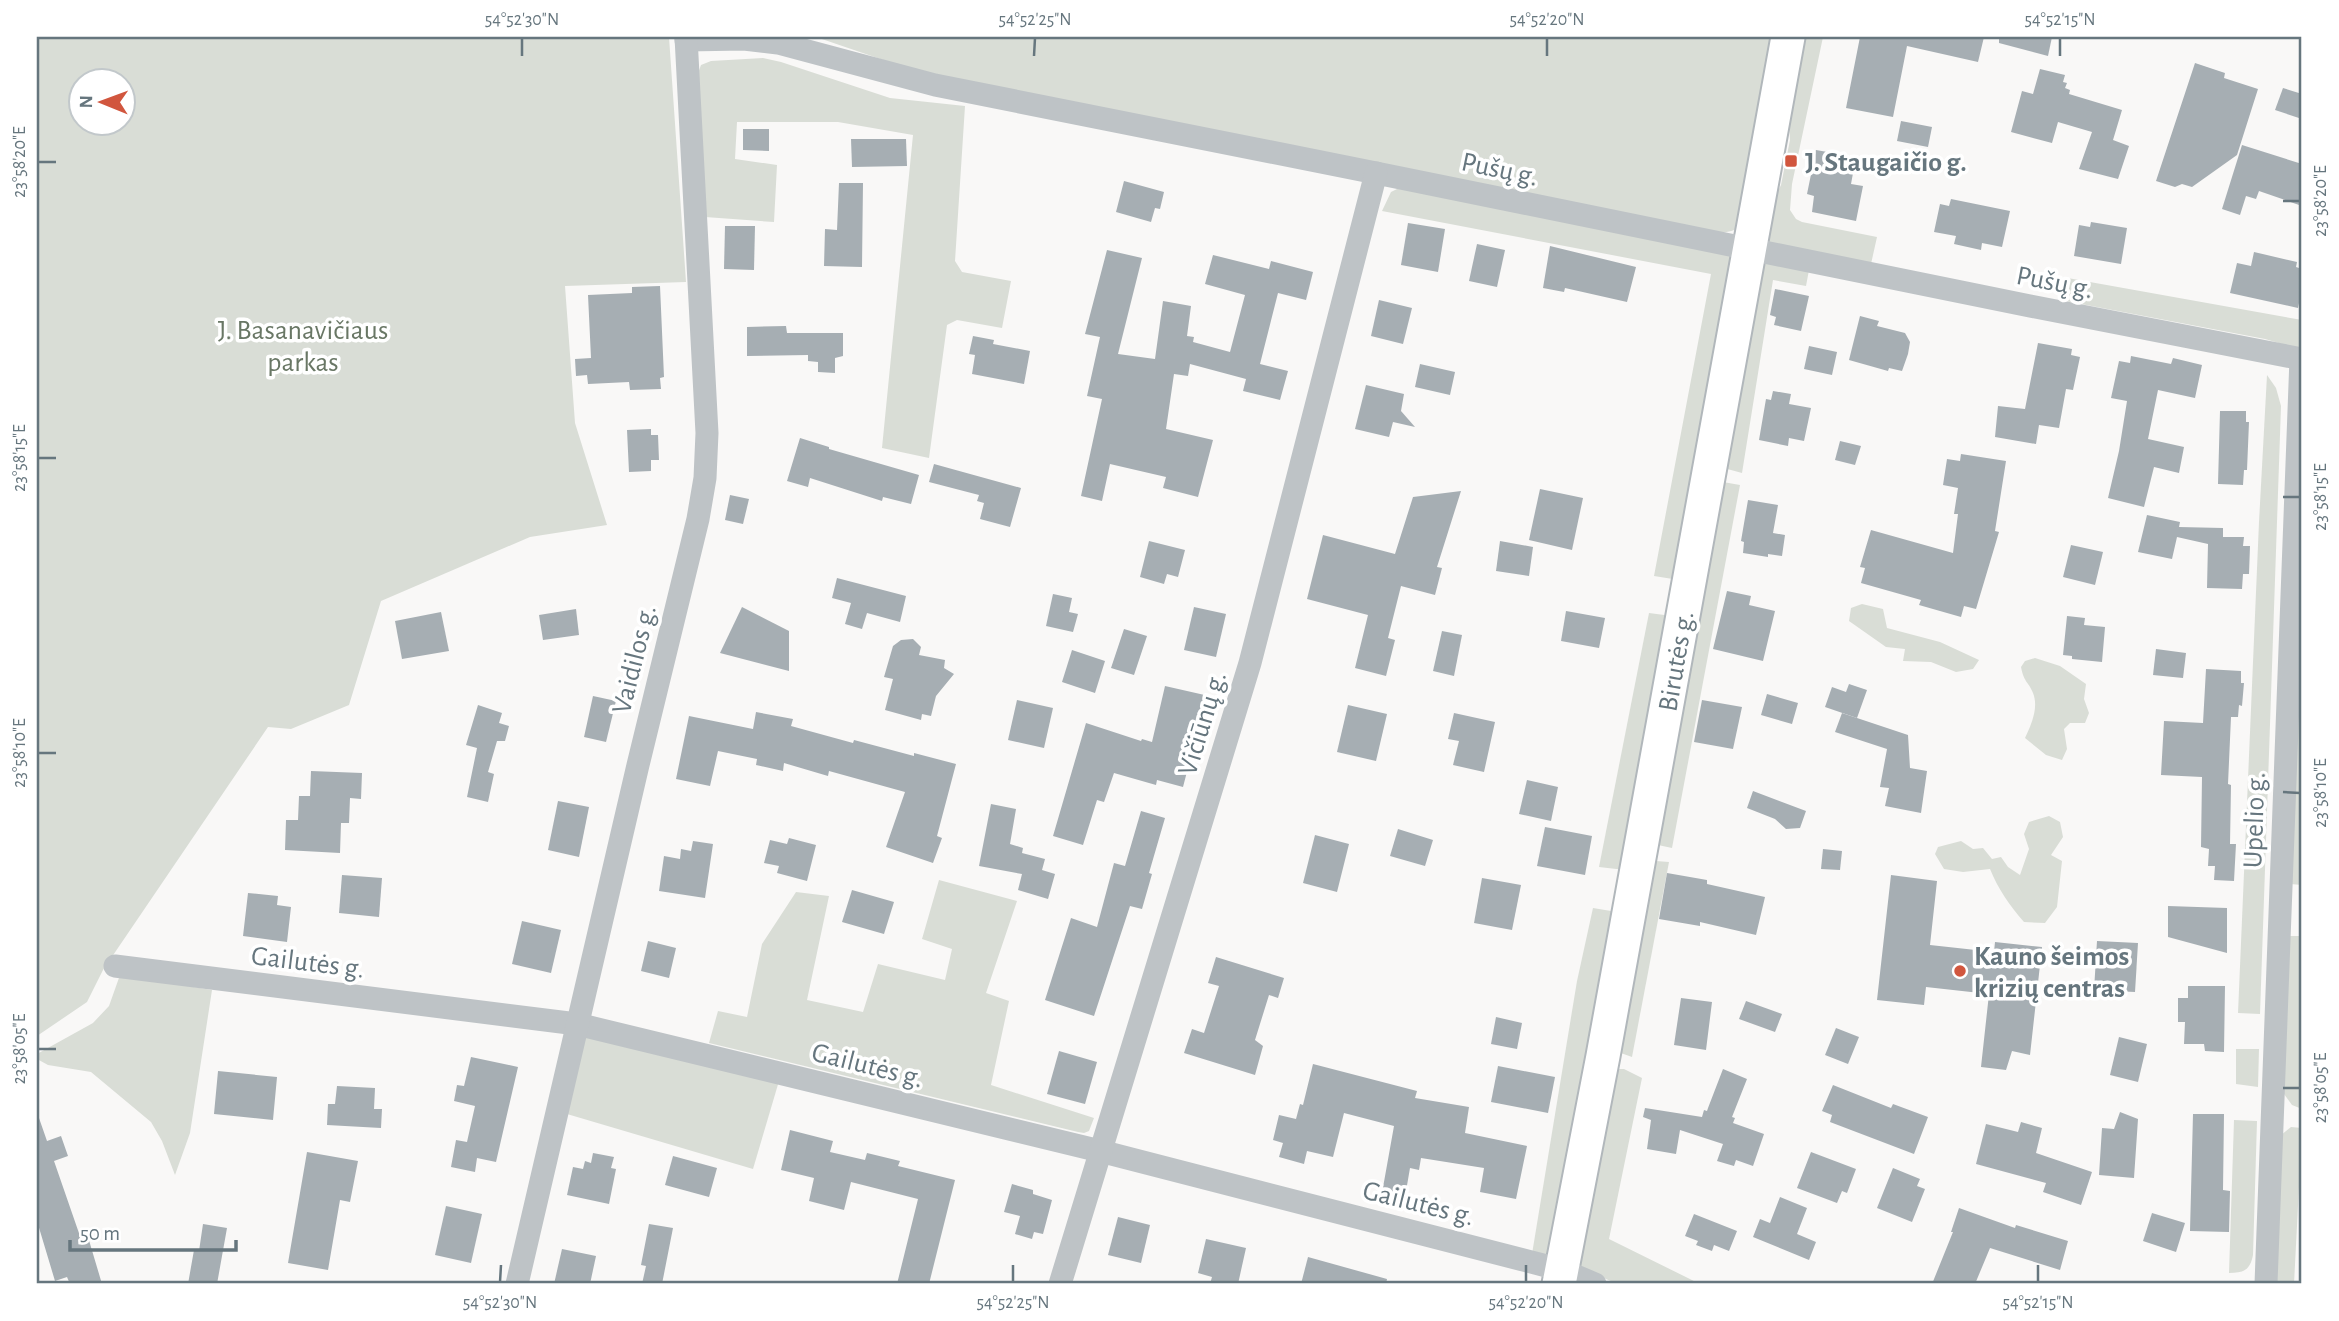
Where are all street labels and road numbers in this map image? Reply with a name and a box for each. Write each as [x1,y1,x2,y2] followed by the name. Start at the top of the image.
[1459,148,1541,192] street label: Pušų g.
[2014,262,2095,304] street label: Pušų g.
[608,602,662,717] street label: Vaidilos g.
[1654,609,1700,714] street label: Birutės g.
[1174,668,1232,779] street label: Vičiūnų g.
[2239,771,2271,869] street label: Upelio g.
[250,942,366,984] street label: Gailutės g.
[809,1039,926,1093] street label: Gailutės g.
[1360,1177,1477,1231] street label: Gailutės g.

